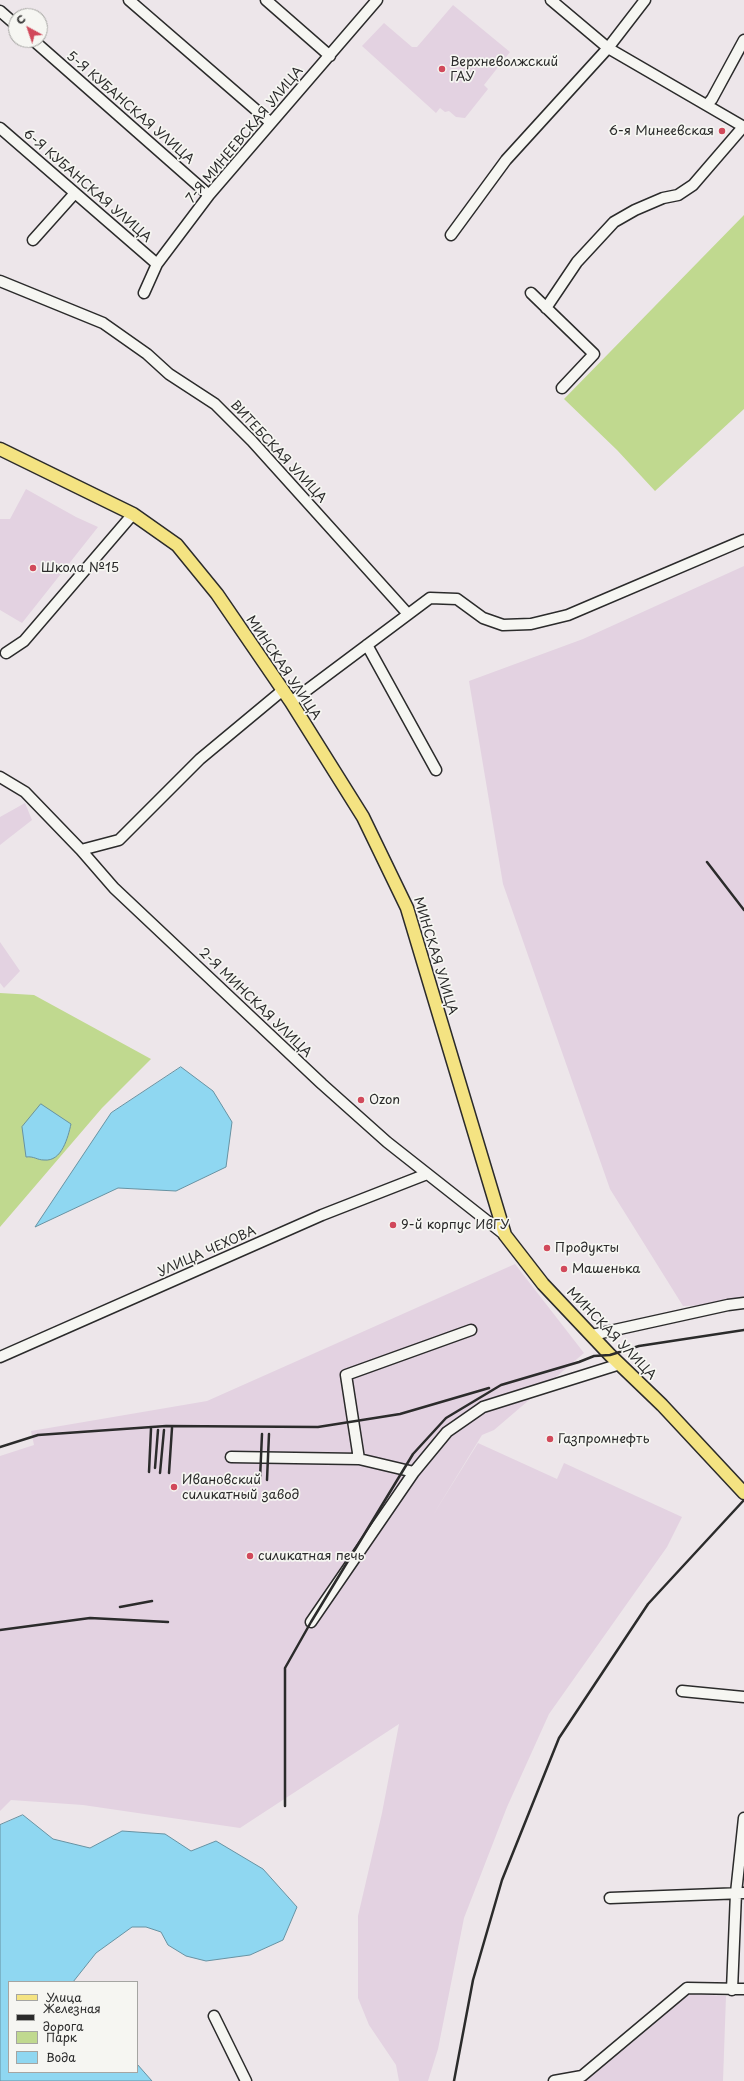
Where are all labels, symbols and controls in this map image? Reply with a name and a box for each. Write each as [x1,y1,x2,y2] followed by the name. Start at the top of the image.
[8,8,48,48] north arrow
[12,10,29,28] text: С
[63,48,197,168] street label: 5-Я КУБАНСКАЯ УЛИЦА
[450,54,558,85] place label: Верхневолжский ГАУ
[183,64,307,206] street label: 7-Я МИНЕЕВСКАЯ УЛИЦА
[437,64,447,74] marker: Верхневолжский ГАУ
[609,123,714,139] place label: 6-я Минеевская
[20,126,154,246] street label: 6-Я КУБАНСКАЯ УЛИЦА
[717,126,727,136] marker: 6-я Минеевская
[227,398,329,506] street label: ВИТЕБСКАЯ УЛИЦА
[41,560,119,576] place label: Школа №15
[28,563,38,573] marker: Школа №15
[242,613,324,723] street label: МИНСКАЯ УЛИЦА
[410,895,460,1017] street label: МИНСКАЯ УЛИЦА
[195,945,315,1061] street label: 2-Я МИНСКАЯ УЛИЦА
[369,1092,400,1108] place label: Ozon
[356,1095,366,1105] marker: Ozon
[401,1217,509,1233] place label: 9-й корпус ИвГУ
[388,1220,398,1230] marker: 9-й корпус ИвГУ
[156,1223,258,1281] street label: УЛИЦА ЧЕХОВА
[555,1240,619,1256] place label: Продукты
[542,1243,552,1253] marker: Продукты
[572,1261,640,1277] place label: Машенька
[559,1264,569,1274] marker: Машенька
[563,1285,659,1383] street label: МИНСКАЯ УЛИЦА
[558,1431,649,1447] place label: Газпромнефть
[545,1434,555,1444] marker: Газпромнефть
[182,1472,299,1503] place label: Ивановский силикатный завод
[169,1482,179,1492] marker: Ивановский силикатный завод
[258,1548,364,1564] place label: силикатная печь
[245,1551,255,1561] marker: силикатная печь
[8,1981,138,2073] legend
[46,1988,82,2006] text: Улица
[43,1999,101,2035] text: Железная дорога
[46,2028,77,2046] text: Парк
[46,2048,76,2066] text: Вода

